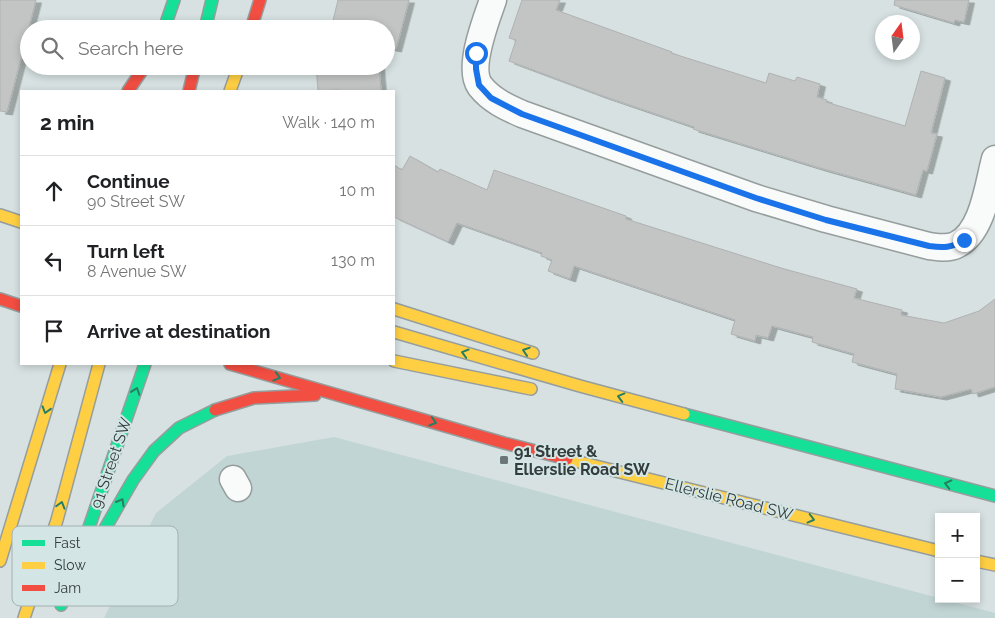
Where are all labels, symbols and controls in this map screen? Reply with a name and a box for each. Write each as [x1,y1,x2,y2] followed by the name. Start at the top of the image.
[875,15,920,60] north arrow
[20,20,395,75] search box
[38,34,66,62] icon: search
[78,37,184,59] text: Search here
[465,42,488,65] route start
[40,110,94,135] text: 2 min
[282,113,375,132] text: Walk · 140 m
[87,170,170,192] text: Continue
[40,177,68,205] icon: ahead
[340,181,375,200] text: 10 m
[87,192,185,211] text: 90 Street SW
[953,229,976,252] route end
[87,240,164,262] text: Turn left
[40,247,68,275] icon: left
[331,251,375,270] text: 130 m
[87,262,187,281] text: 8 Avenue SW
[40,317,68,345] icon: arrive
[87,320,271,342] text: Arrive at destination
[522,347,530,357] one-way arrow
[462,348,470,358] one-way arrow
[272,371,280,381] one-way arrow
[131,387,141,396] one-way arrow
[617,392,626,403] one-way arrow
[42,406,52,414] one-way arrow
[87,415,136,511] street label: 91 Street SW
[428,416,437,426] one-way arrow
[514,442,650,479] place label: 91 Street & Ellerslie Road SW
[498,454,510,466] marker: 91 Street & Ellerslie Road SW
[663,474,795,524] street label: Ellerslie Road SW
[944,479,952,489] one-way arrow
[114,499,124,508] one-way arrow
[55,501,66,510] one-way arrow
[806,513,815,524] one-way arrow
[935,513,980,603] map controls
[935,513,980,558] button: +
[12,526,178,606] legend
[54,535,81,551] text: Fast
[54,557,86,573] text: Slow
[935,558,980,603] button: −
[54,580,81,596] text: Jam

